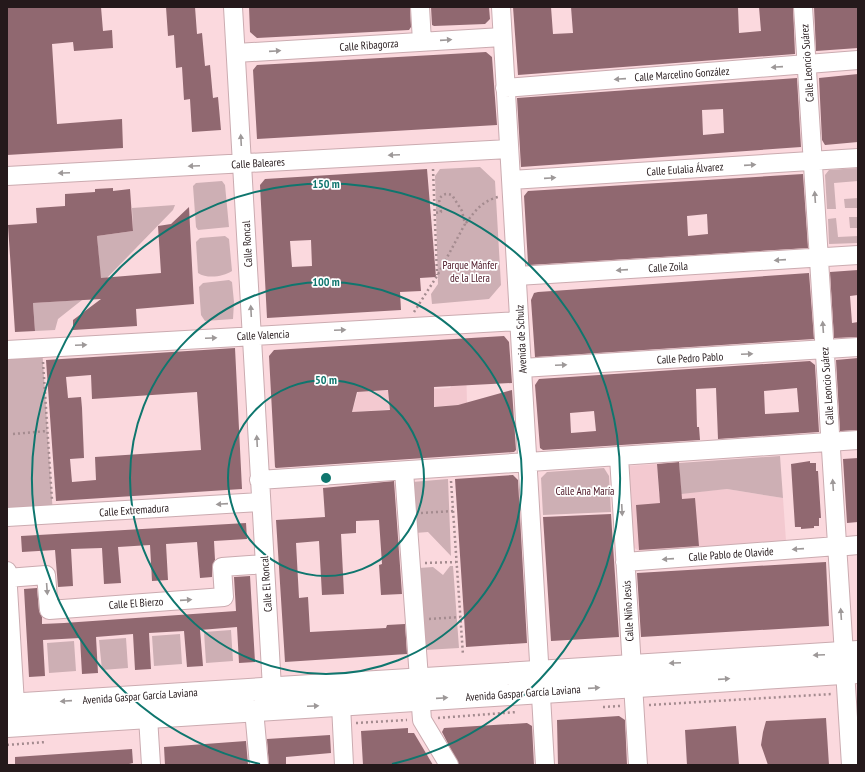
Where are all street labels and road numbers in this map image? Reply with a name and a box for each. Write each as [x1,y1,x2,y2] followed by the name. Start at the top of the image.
[797,24,817,102] street label: Calle Leoncio Suárez
[339,36,399,54] street label: Calle Ribagorza
[634,64,730,84] street label: Calle Marcelino González
[231,155,285,171] street label: Calle Baleares
[646,159,724,179] street label: Calle Eulalia Álvarez
[239,220,255,268] street label: Calle Roncal
[648,259,688,275] street label: Calle Zoila
[512,304,530,374] street label: Avenida de Schulz
[236,327,290,343] street label: Calle Valencia
[817,347,837,425] street label: Calle Leoncio Suárez
[656,349,724,367] street label: Calle Pedro Pablo
[99,501,169,519] street label: Calle Extremadura
[688,544,775,564] street label: Calle Pablo de Olavide
[257,555,275,613] street label: Calle El Roncal
[619,580,637,642] street label: Calle Niño Jesús
[108,594,164,612] street label: Calle El Bierzo
[465,682,581,704] street label: Avenida Gaspar García Laviana
[82,685,198,707] street label: Avenida Gaspar García Laviana

